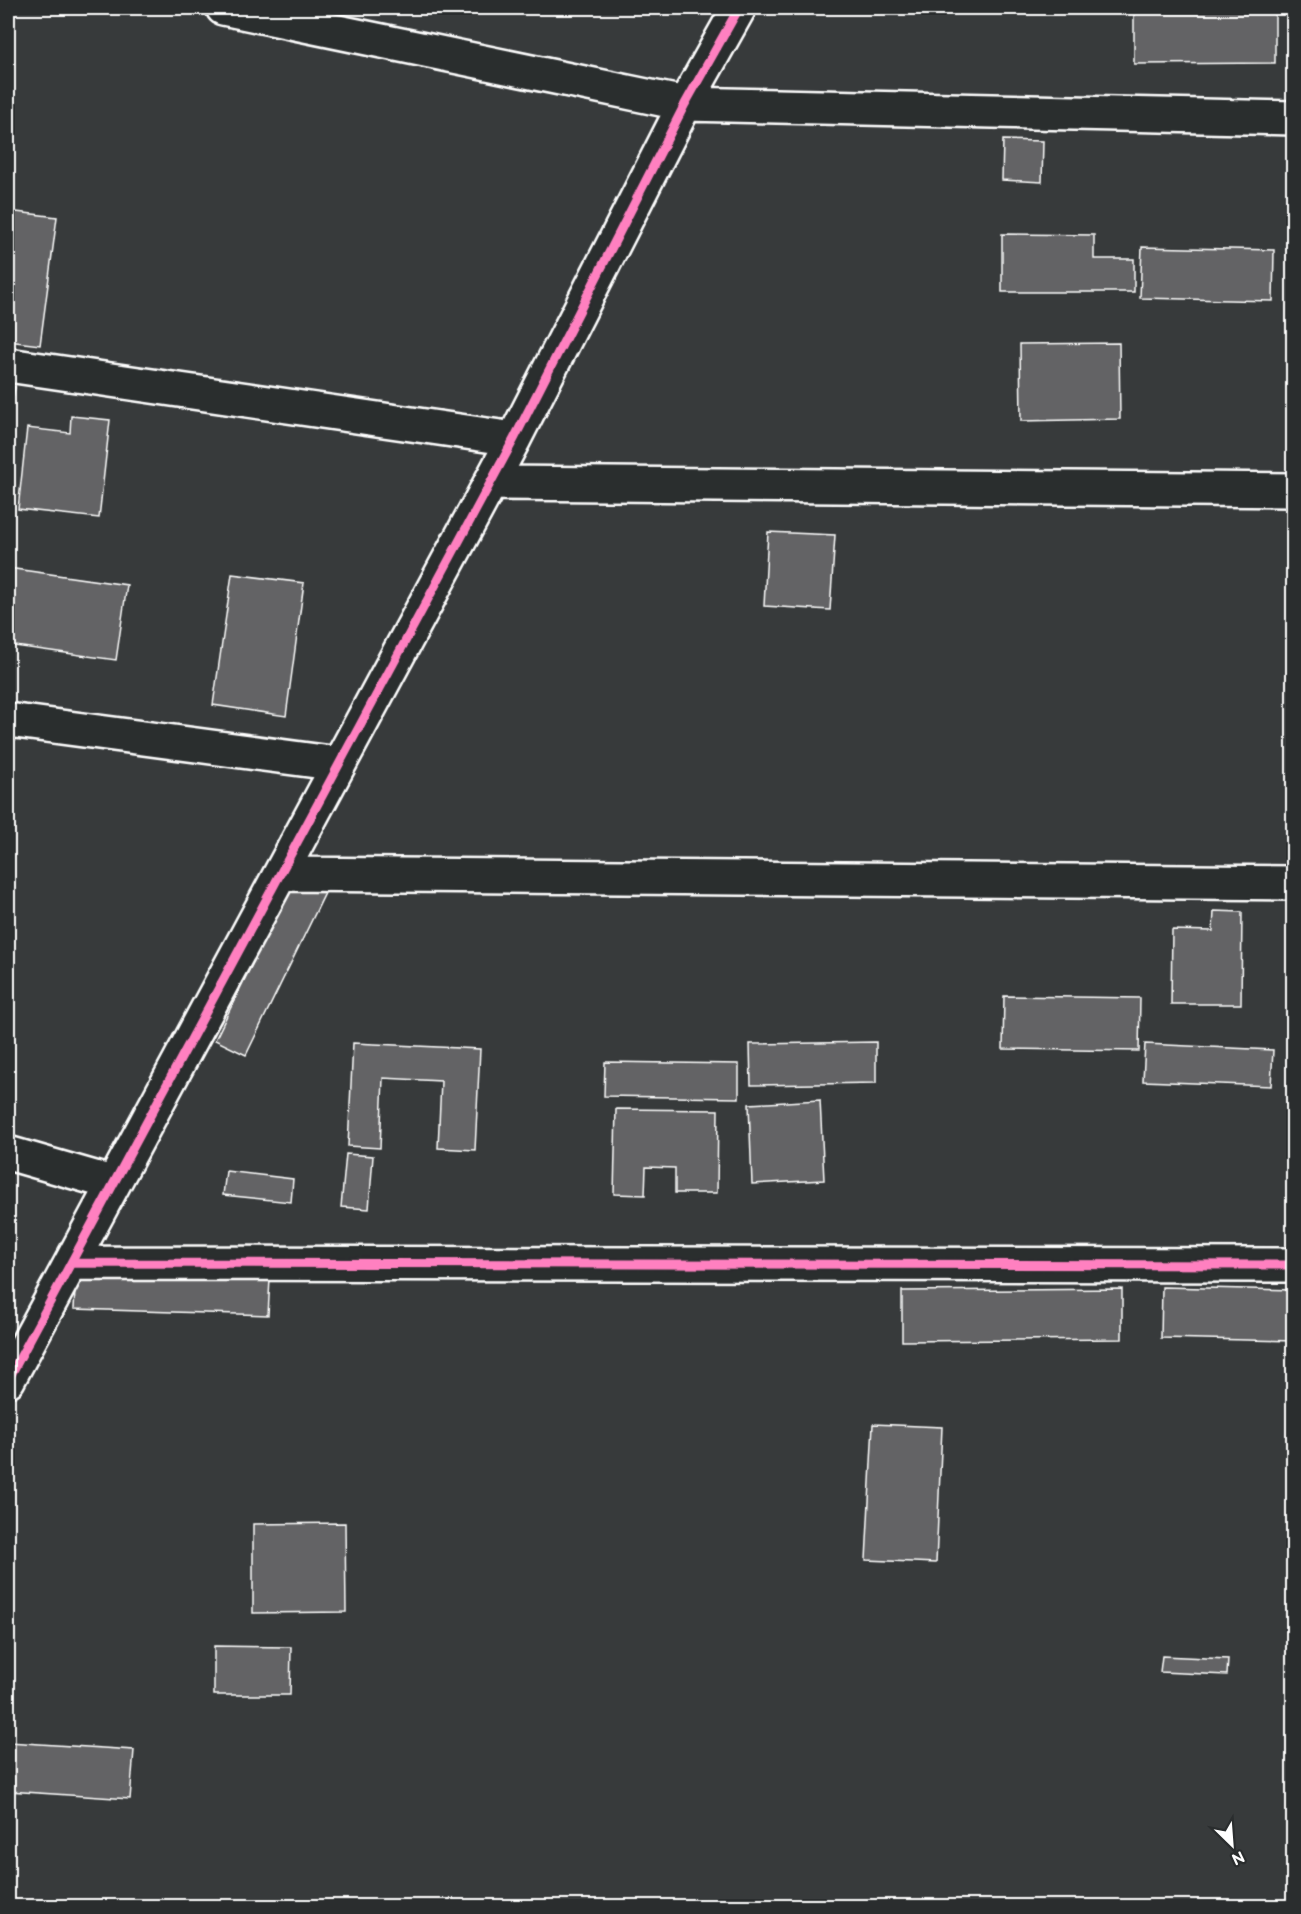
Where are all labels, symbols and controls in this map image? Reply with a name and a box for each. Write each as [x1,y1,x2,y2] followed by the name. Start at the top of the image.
[1202,1815,1262,1875] north arrow
[1228,1846,1247,1868] text: N

